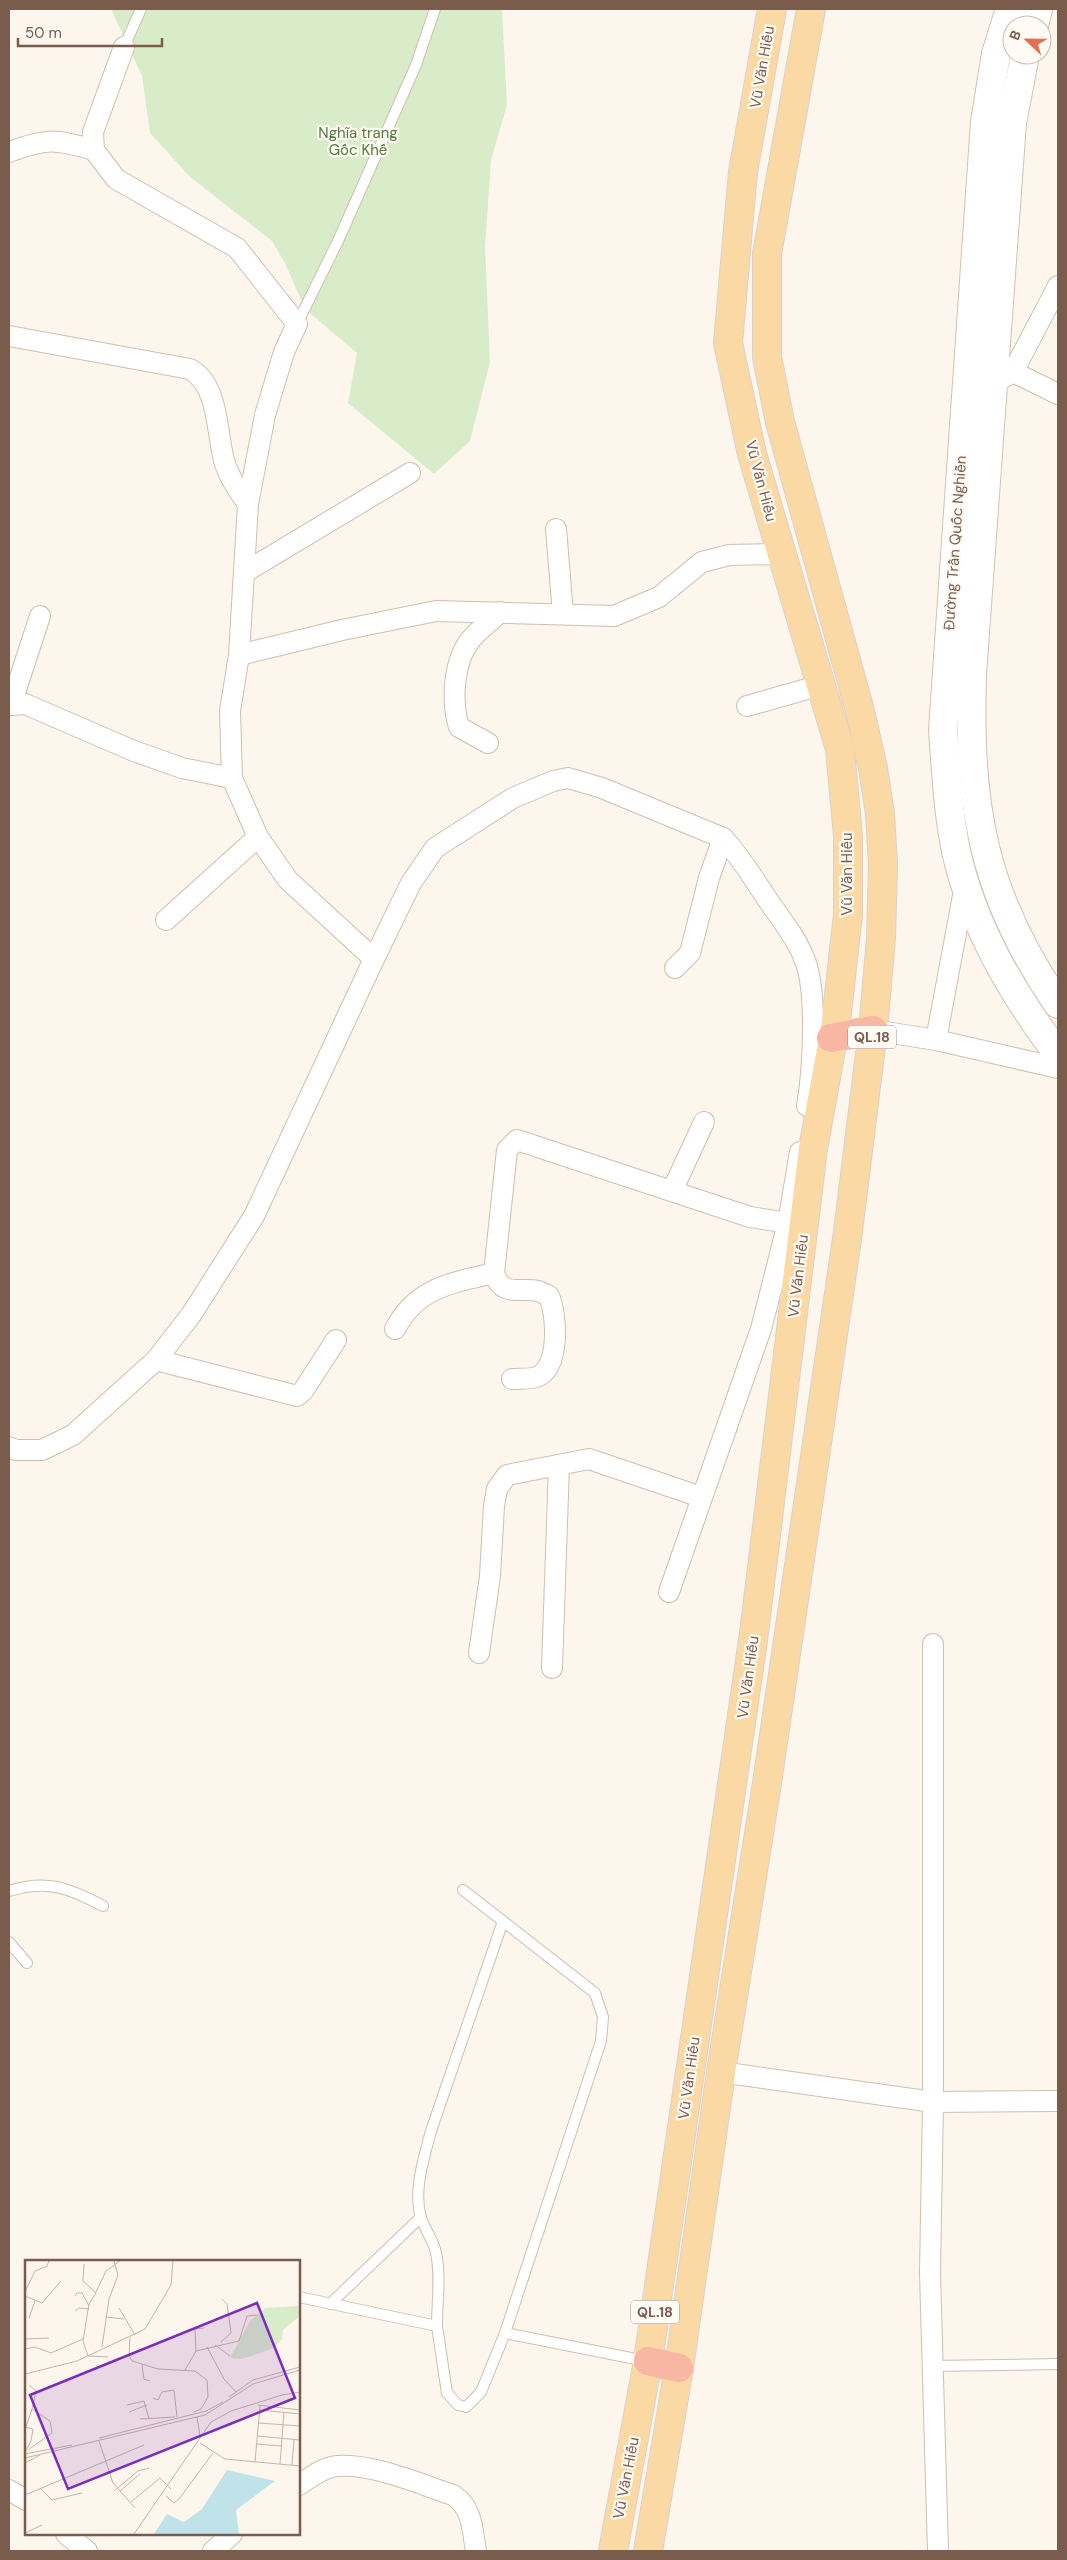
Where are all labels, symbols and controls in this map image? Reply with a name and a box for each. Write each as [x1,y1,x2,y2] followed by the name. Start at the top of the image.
[18,15,161,47] scale bar
[1002,15,1052,65] north arrow
[25,23,62,43] text: 50 m
[745,24,779,110] street label: Vũ Văn Hiếu
[1005,28,1025,43] text: B
[318,123,398,160] park label: Nghĩa trang Gốc Khế
[741,438,781,524] street label: Vũ Văn Hiếu
[939,455,971,631] street label: Đường Trần Quốc Nghiễn
[837,832,857,916] street label: Vũ Văn Hiếu
[848,1026,896,1048] road number: QL.18
[783,1233,813,1319] street label: Vũ Văn Hiếu
[732,1634,764,1720] street label: Vũ Văn Hiếu
[673,2035,705,2121] street label: Vũ Văn Hiếu
[25,2260,300,2535] inset map
[631,2300,679,2324] road number: QL.18
[608,2435,644,2521] street label: Vũ Văn Hiếu

